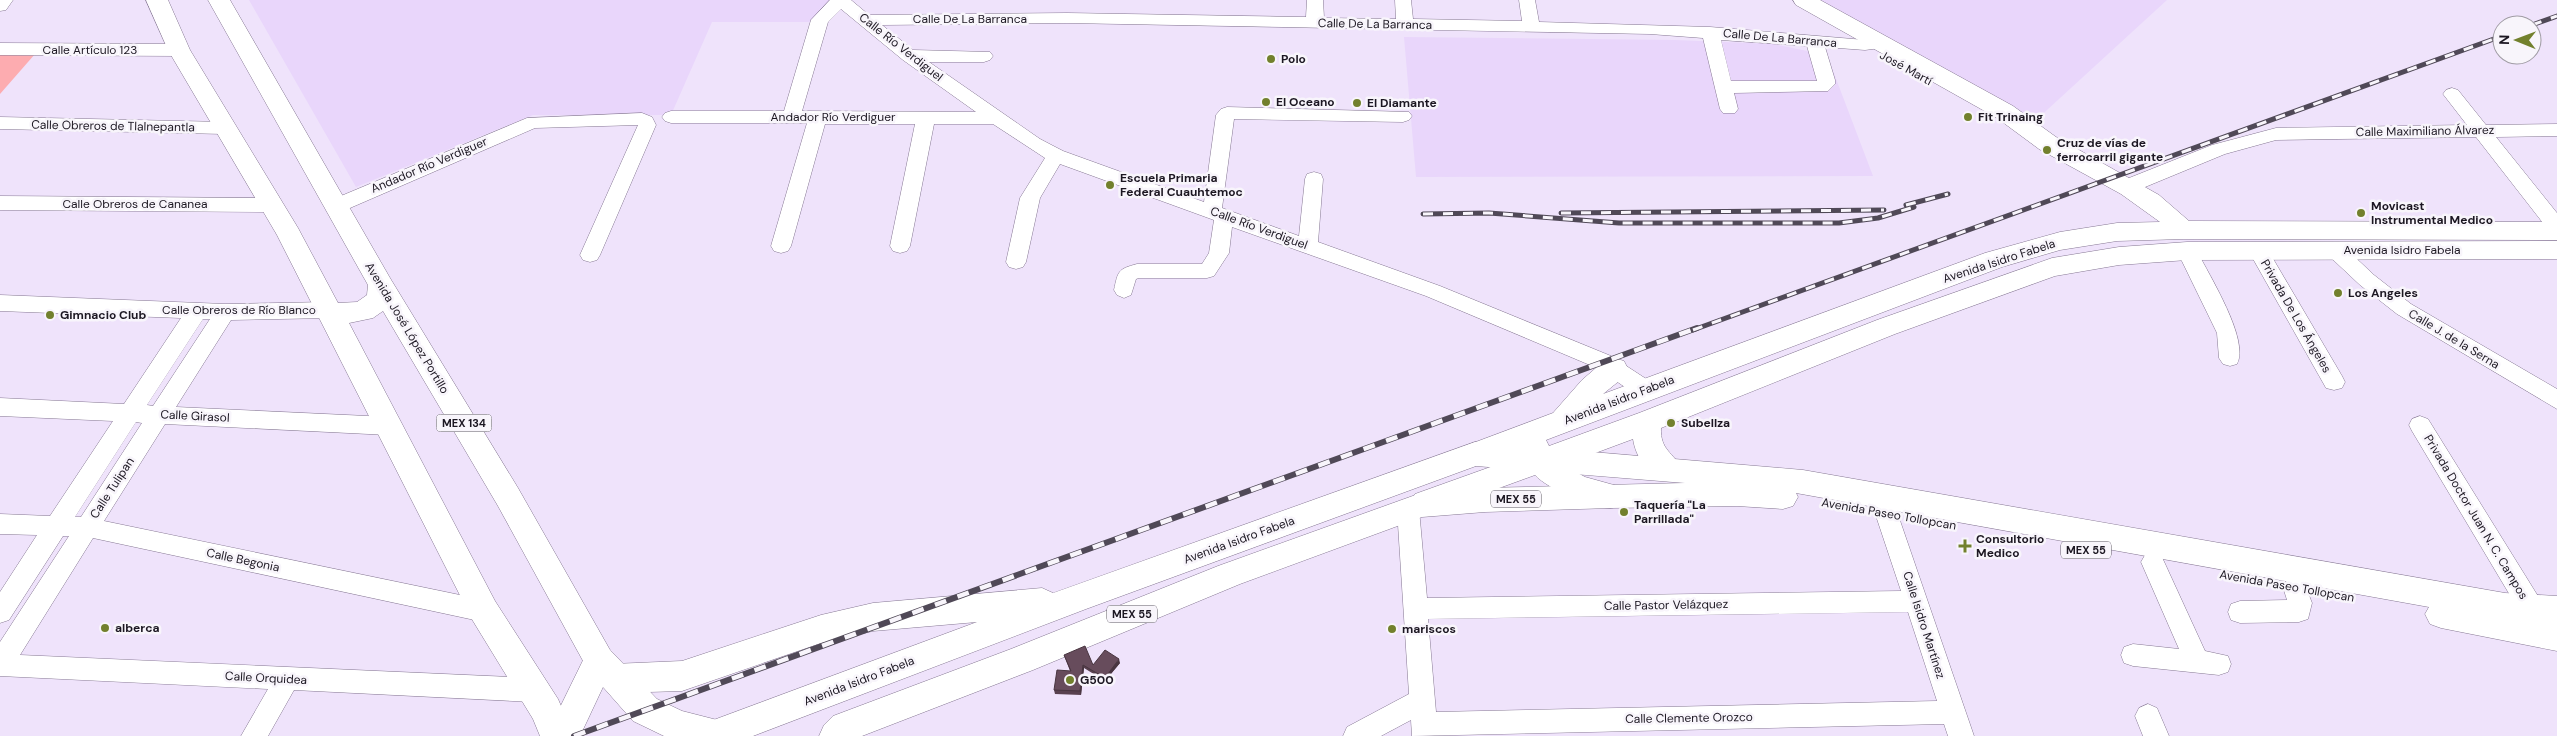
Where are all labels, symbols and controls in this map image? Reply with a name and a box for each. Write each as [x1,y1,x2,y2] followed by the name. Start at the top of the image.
[856,9,946,85] street label: Calle Río Verdiguel
[913,11,1027,27] street label: Calle De La Barranca
[1318,15,1432,33] street label: Calle De La Barranca
[2492,15,2542,65] north arrow
[1722,25,1838,51] street label: Calle De La Barranca
[2495,35,2513,45] text: N
[43,42,137,58] street label: Calle Artículo 123
[1877,47,1935,89] street label: José Martí
[1281,51,1306,67] place label: Polo
[1265,53,1277,65] marker: Polo
[1276,94,1335,110] place label: El Oceano
[1367,95,1437,111] place label: El Diamante
[1260,96,1272,108] marker: El Oceano
[1351,97,1363,109] marker: El Diamante
[771,109,896,125] street label: Andador Río Verdiguer
[1978,109,2043,125] place label: Fit Trinaing
[1962,111,1974,123] marker: Fit Trinaing
[31,117,195,135] street label: Calle Obreros de Tlalnepantla
[2356,122,2494,140] street label: Calle Maximiliano Álvarez
[368,133,490,197] street label: Andador Río Verdiguer
[2057,135,2163,165] place label: Cruz de vías de ferrocarril gigante
[2041,144,2053,156] marker: Cruz de vías de ferrocarril gigante
[1120,170,1243,200] place label: Escuela Primaria Federal Cuauhtemoc
[1104,179,1116,191] marker: Escuela Primaria Federal Cuauhtemoc
[62,196,208,212] street label: Calle Obreros de Cananea
[2371,198,2493,228] place label: Movicast Instrumental Medico
[1208,203,1310,253] street label: Calle Río Verdiguel
[2355,207,2367,219] marker: Movicast Instrumental Medico
[1941,235,2057,287] street label: Avenida Isidro Fabela
[2343,242,2461,258] street label: Avenida Isidro Fabela
[2257,256,2335,376] street label: Privada De Los Ángeles
[361,259,453,397] street label: Avenida José López Portillo
[2348,285,2418,301] place label: Los Angeles
[2332,287,2344,299] marker: Los Angeles
[162,302,316,318] street label: Calle Obreros de Río Blanco
[2406,306,2502,372] street label: Calle J. de la Serna
[60,307,147,323] place label: Gimnacio Club
[44,309,56,321] marker: Gimnacio Club
[1561,372,1677,428] street label: Avenida Isidro Fabela
[160,406,230,426] street label: Calle Girasol
[436,414,492,432] road number: MEX 134
[1681,415,1730,431] place label: Subellza
[1665,417,1677,429] marker: Subellza
[2420,432,2532,602] street label: Privada Doctor Juan N. C. Campos
[86,454,138,522] street label: Calle Tulipan
[1491,490,1541,508] road number: MEX 55
[1820,494,1958,534] street label: Avenida Paseo Tollopcan
[1634,497,1706,527] place label: Taquería "La Parrillada"
[1618,506,1630,518] marker: Taquería "La Parrillada"
[1181,512,1297,568] street label: Avenida Isidro Fabela
[1976,531,2044,561] place label: Consultorio Medico
[1958,539,1972,553] marker: Consultorio Medico
[2061,542,2111,558] road number: MEX 55
[205,544,281,576] street label: Calle Begonia
[2218,566,2356,606] street label: Avenida Paseo Tollopcan
[1899,569,1949,681] street label: Calle Isidro Martínez
[1604,596,1728,614] street label: Calle Pastor Velázquez
[1107,606,1157,622] road number: MEX 55
[115,620,159,636] place label: alberca
[1402,621,1456,637] place label: mariscos
[99,622,111,634] marker: alberca
[1386,623,1398,635] marker: mariscos
[801,653,917,709] street label: Avenida Isidro Fabela
[225,668,307,688] street label: Calle Orquidea
[1080,672,1114,688] place label: G500
[1064,674,1076,686] marker: G500
[1625,709,1753,727] street label: Calle Clemente Orozco

